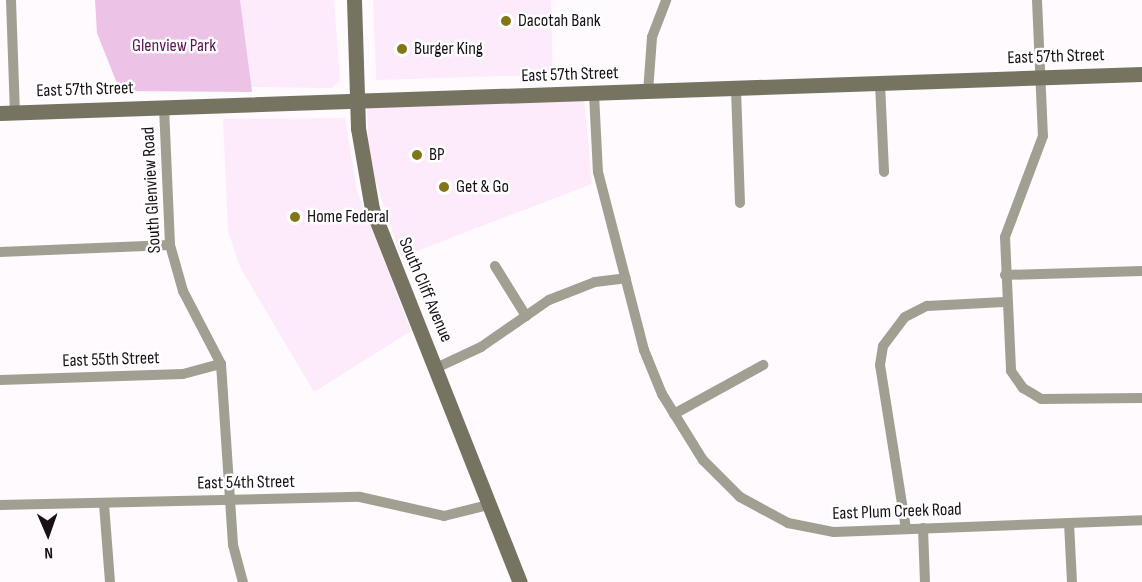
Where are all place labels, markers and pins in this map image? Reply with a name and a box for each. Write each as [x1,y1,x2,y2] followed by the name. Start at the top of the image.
[518,10,601,32] place label: Dacotah Bank
[499,14,513,28] marker: Dacotah Bank
[414,38,483,60] place label: Burger King
[395,42,409,56] marker: Burger King
[429,144,445,166] place label: BP
[410,148,424,162] marker: BP
[456,176,509,198] place label: Get & Go
[437,180,451,194] marker: Get & Go
[307,206,389,228] place label: Home Federal
[288,210,302,224] marker: Home Federal

